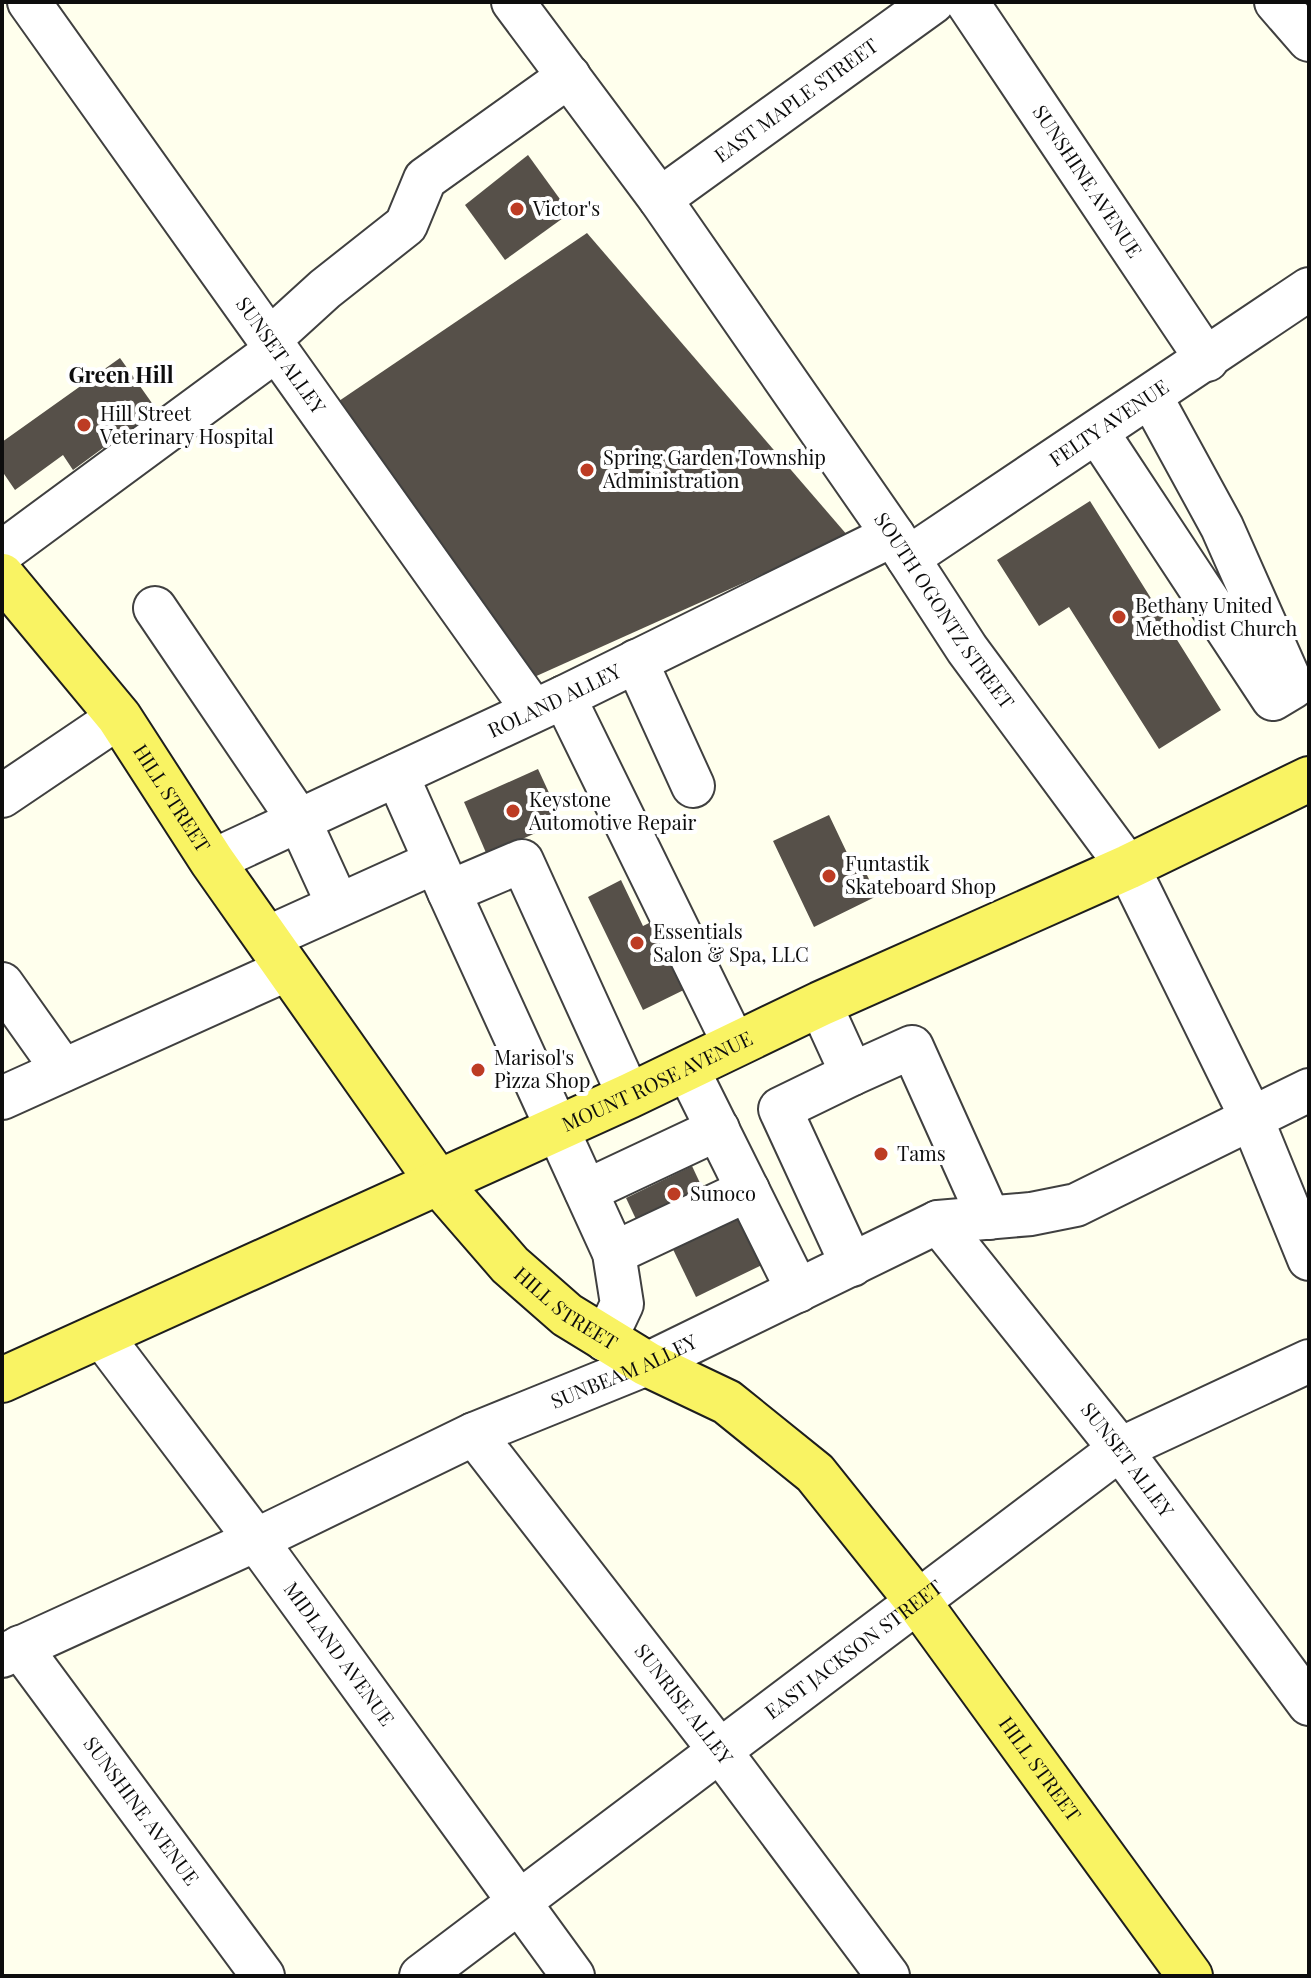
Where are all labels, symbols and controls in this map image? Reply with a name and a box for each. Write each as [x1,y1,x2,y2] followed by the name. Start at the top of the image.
[708,31,883,168] street label: EAST MAPLE STREET
[1028,99,1149,262] street label: SUNSHINE AVENUE
[532,194,600,221] place label: Victor's
[508,200,526,218] marker: Victor's
[231,291,333,419] street label: SUNSET ALLEY
[68,359,174,389] district label: Green Hill
[1043,372,1173,472] street label: FELTY AVENUE
[99,399,274,449] place label: Hill Street Veterinary Hospital
[75,416,93,434] marker: Hill Street Veterinary Hospital
[602,443,826,493] place label: Spring Garden Township Administration
[578,461,596,479] marker: Spring Garden Township Administration
[869,506,1021,713] street label: SOUTH OGONTZ STREET
[1135,591,1297,641] place label: Bethany United Methodist Church
[1110,608,1128,626] marker: Bethany United Methodist Church
[483,656,625,743] street label: ROLAND ALLEY
[128,738,218,857] street label: HILL STREET
[528,785,697,835] place label: Keystone Automotive Repair
[504,802,522,820] marker: Keystone Automotive Repair
[845,849,996,899] place label: Funtastik Skateboard Shop
[820,867,838,885] marker: Funtastik Skateboard Shop
[653,917,809,967] place label: Essentials Salon & Spa, LLC
[628,934,646,952] marker: Essentials Salon & Spa, LLC
[557,1024,757,1137] street label: MOUNT ROSE AVENUE
[494,1043,590,1093] place label: Marisol's Pizza Shop
[469,1061,487,1079] marker: Marisol's Pizza Shop
[897,1139,946,1166] place label: Tams
[872,1145,890,1163] marker: Tams
[690,1179,756,1206] place label: Sunoco
[665,1185,683,1203] marker: Sunoco
[509,1260,623,1355] street label: HILL STREET
[546,1327,701,1414] street label: SUNBEAM ALLEY
[1076,1396,1181,1522] street label: SUNSET ALLEY
[759,1573,947,1724] street label: EAST JACKSON STREET
[279,1576,402,1731] street label: MIDLAND AVENUE
[630,1638,740,1769] street label: SUNRISE ALLEY
[994,1710,1088,1826] street label: HILL STREET
[79,1730,206,1890] street label: SUNSHINE AVENUE

